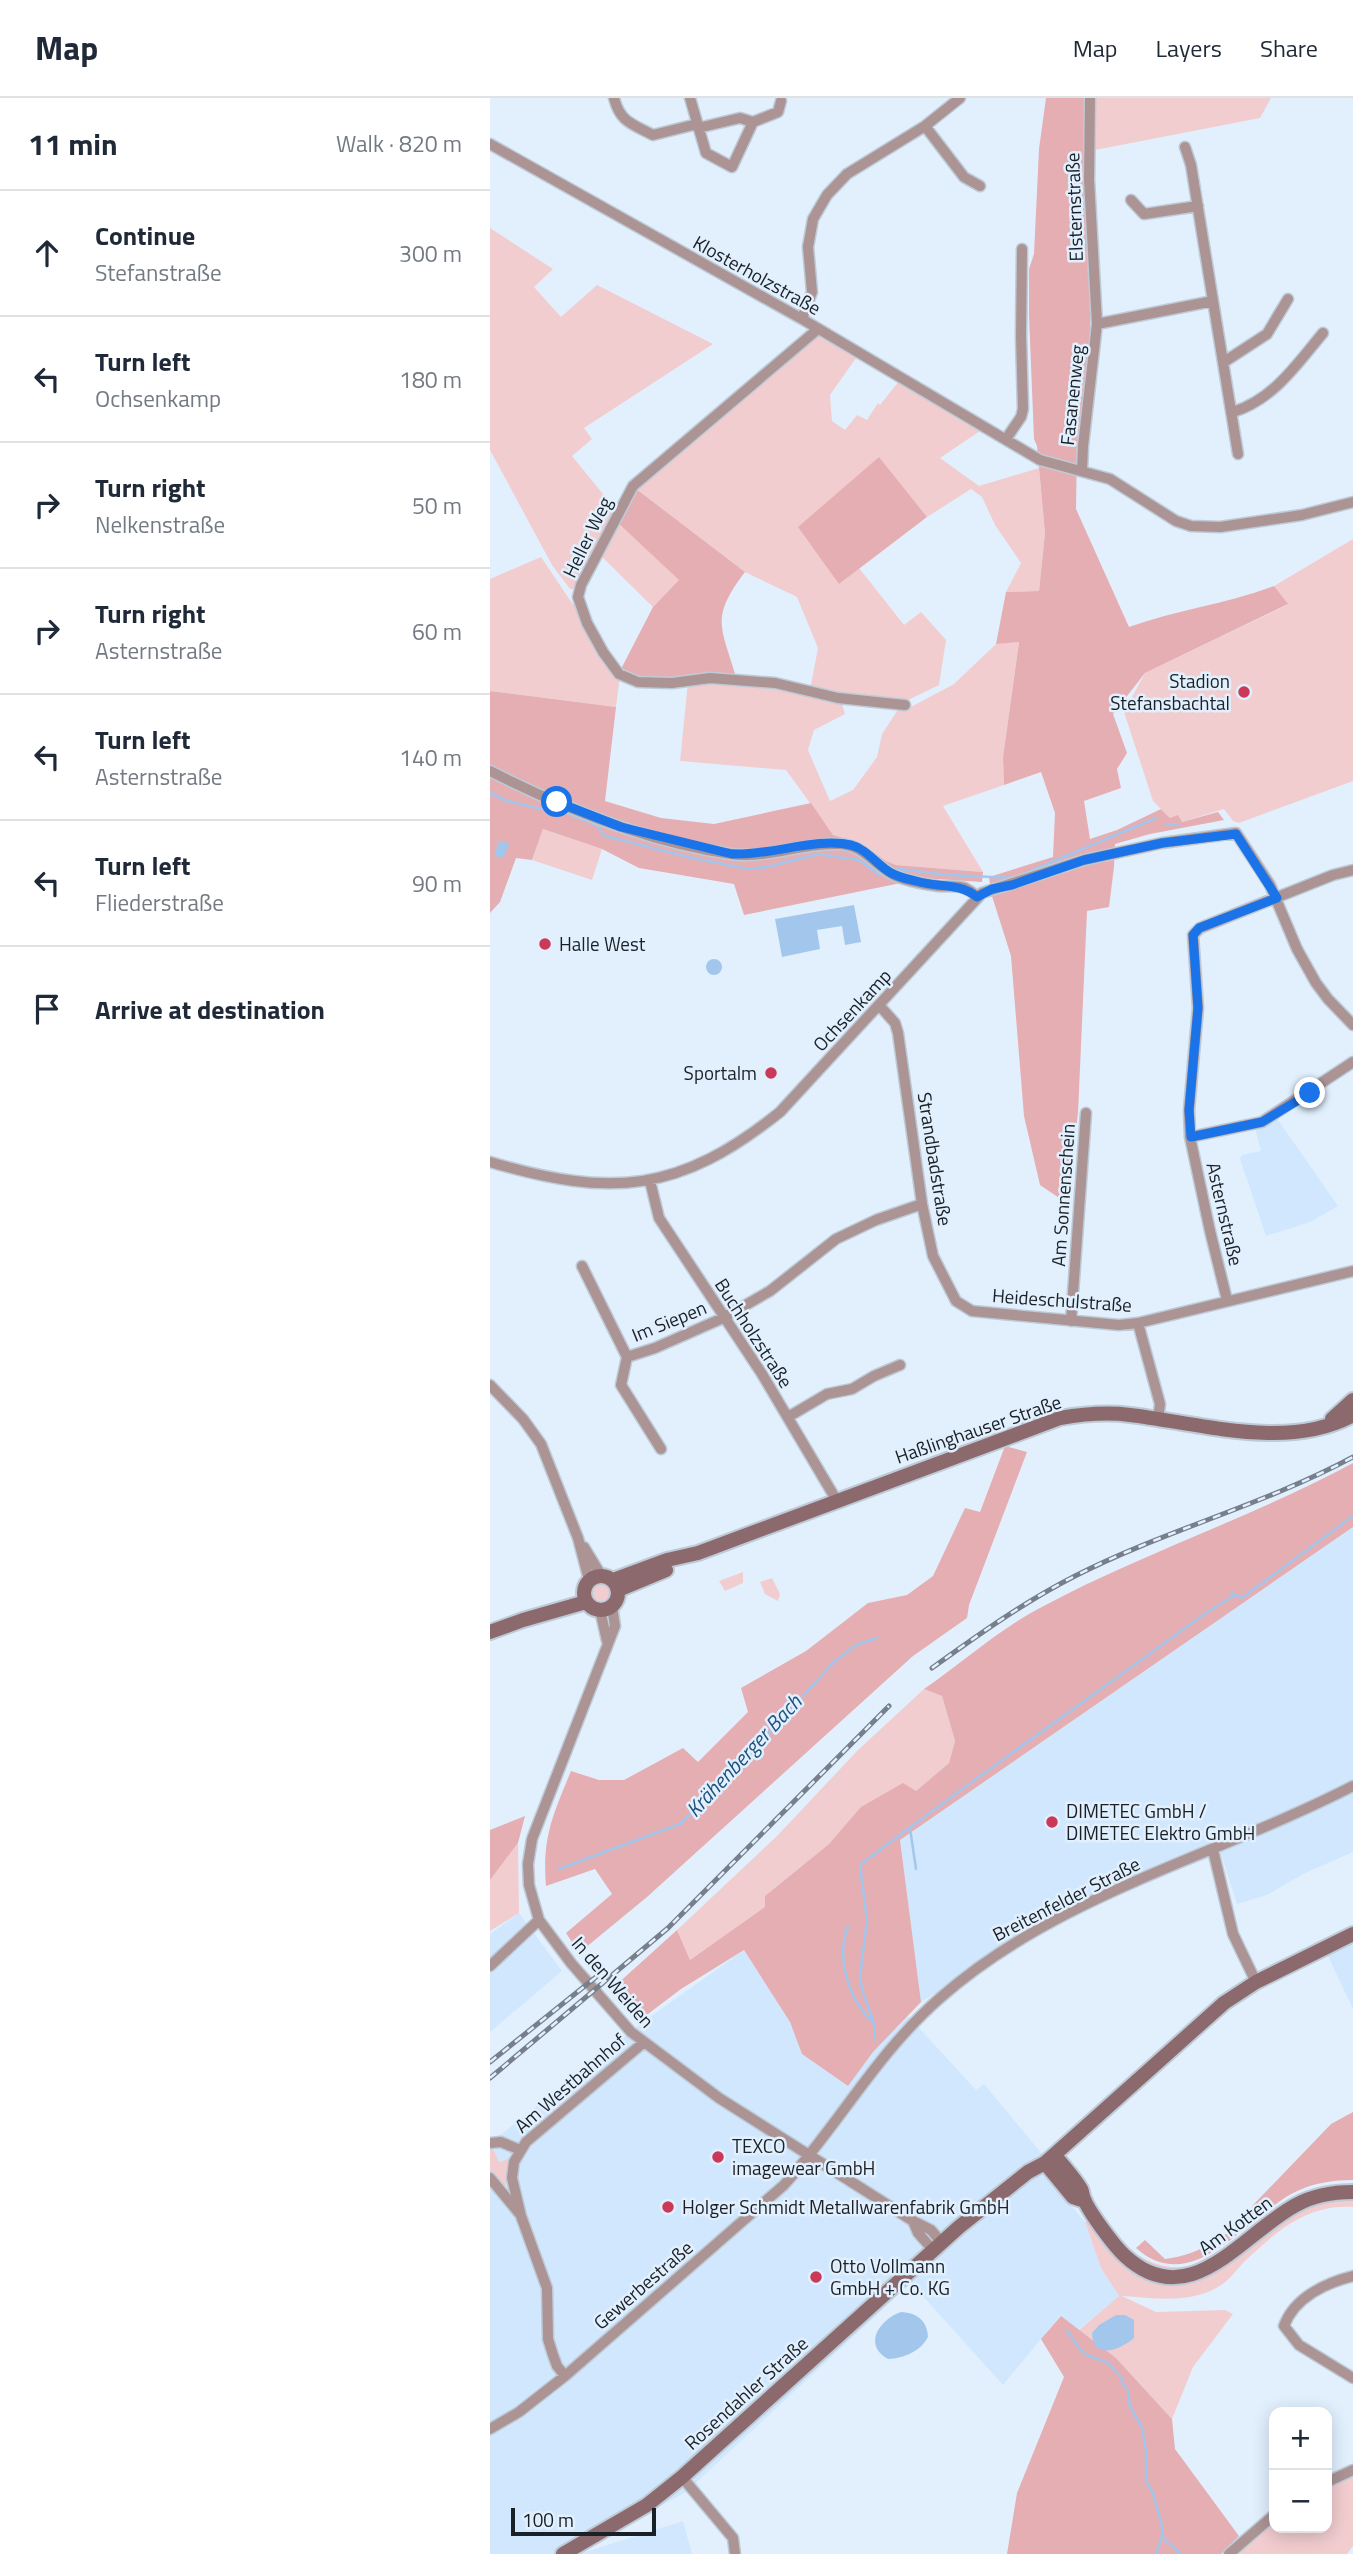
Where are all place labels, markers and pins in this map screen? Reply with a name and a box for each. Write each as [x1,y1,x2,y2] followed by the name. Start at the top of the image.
[1110,666,1230,717] place label: Stadion Stefansbachtal
[1236,684,1252,700] marker: Stadion Stefansbachtal
[559,929,646,958] place label: Halle West
[537,936,553,952] marker: Halle West
[684,1058,757,1087] place label: Sportalm
[763,1065,779,1081] marker: Sportalm
[1066,1796,1255,1847] place label: DIMETEC GmbH / DIMETEC Elektro GmbH
[1044,1814,1060,1830] marker: DIMETEC GmbH / DIMETEC Elektro GmbH
[732,2131,875,2182] place label: TEXCO imagewear GmbH
[710,2149,726,2165] marker: TEXCO imagewear GmbH
[682,2192,1010,2221] place label: Holger Schmidt Metallwarenfabrik GmbH
[660,2199,676,2215] marker: Holger Schmidt Metallwarenfabrik GmbH
[830,2251,950,2302] place label: Otto Vollmann GmbH + Co. KG
[808,2269,824,2285] marker: Otto Vollmann GmbH + Co. KG

